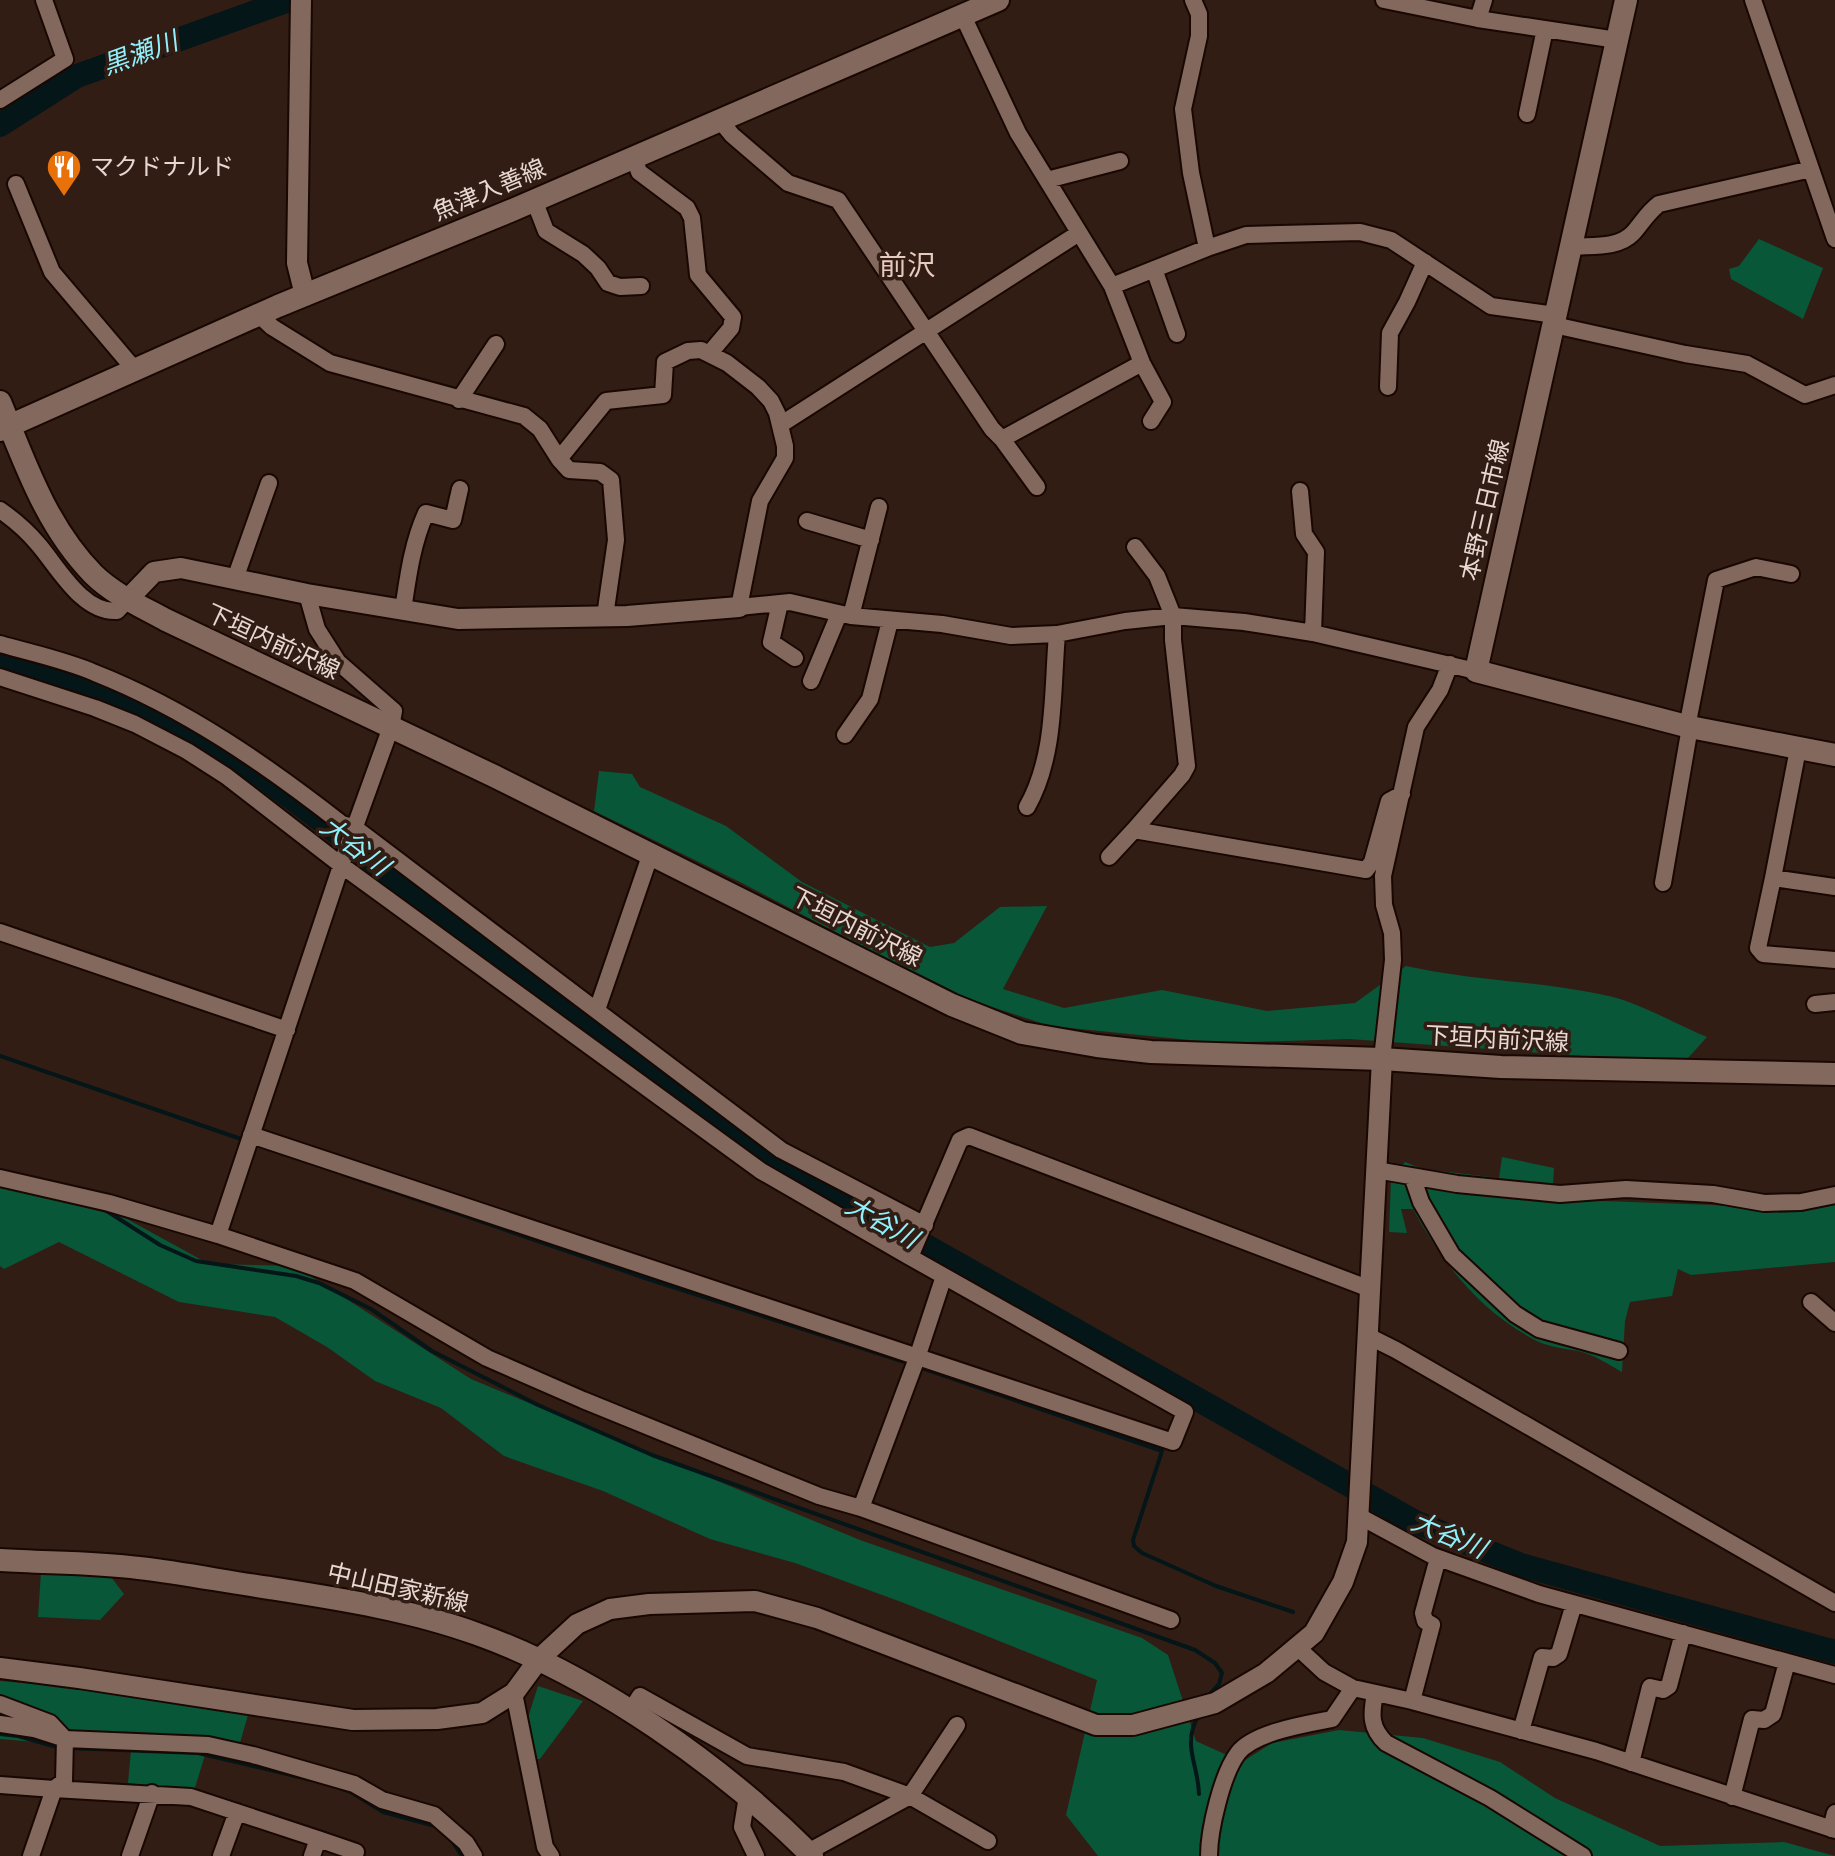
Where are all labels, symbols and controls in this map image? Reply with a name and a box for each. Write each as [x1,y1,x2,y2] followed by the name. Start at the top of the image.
[98,25,185,81] water label: 黒瀬川
[45,148,83,198] restaurant icon: マクドナルド
[90,153,234,181] place label: マクドナルド
[428,154,550,226] street label: 魚津入善線
[879,249,935,282] district label: 前沢
[1455,437,1515,583] street label: 本野三日市線
[202,599,344,685] street label: 下垣内前沢線
[314,811,398,884] water label: 大谷川
[785,882,927,972] street label: 下垣内前沢線
[1424,1021,1570,1057] street label: 下垣内前沢線
[840,1190,926,1256] water label: 大谷川
[1407,1506,1494,1566] water label: 大谷川
[325,1558,471,1618] street label: 中山田家新線

